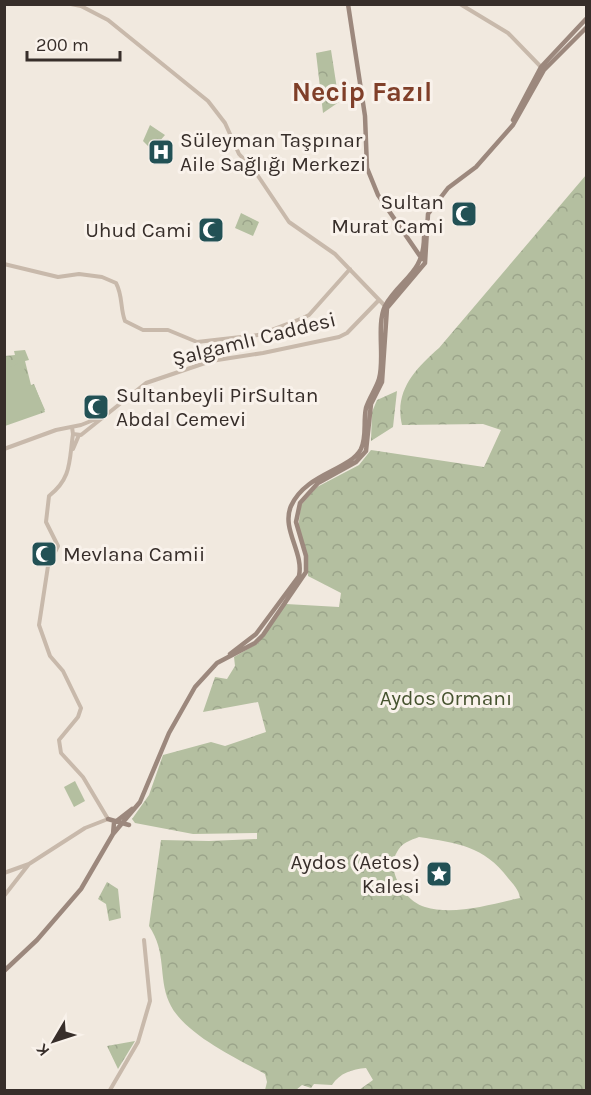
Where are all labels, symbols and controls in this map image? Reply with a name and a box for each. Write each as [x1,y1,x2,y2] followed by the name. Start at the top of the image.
[27,24,120,62] scale bar
[36,34,89,56] text: 200 m
[292,76,432,108] district label: Necip Fazıl
[180,128,366,176] place label: Süleyman Taşpınar Aile Sağlığı Merkezi
[146,137,176,167] hospital icon: Süleyman Taşpınar Aile Sağlığı Merkezi
[331,190,444,238] place label: Sultan Murat Cami
[449,199,479,229] mosque icon: Sultan Murat Cami
[196,215,226,245] mosque icon: Uhud Cami
[85,218,192,242] place label: Uhud Cami
[170,307,338,371] street label: Şalgamlı Caddesi
[116,383,318,431] place label: Sultanbeyli PirSultan Abdal Cemevi
[81,392,111,422] mosque icon: Sultanbeyli PirSultan Abdal Cemevi
[29,539,59,569] mosque icon: Mevlana Camii
[63,542,205,566] place label: Mevlana Camii
[380,686,512,710] park label: Aydos Ormanı
[291,850,420,898] place label: Aydos (Aetos) Kalesi
[424,859,454,889] place icon: Aydos (Aetos) Kalesi
[24,1011,84,1071] north arrow
[32,1040,53,1060] text: K

